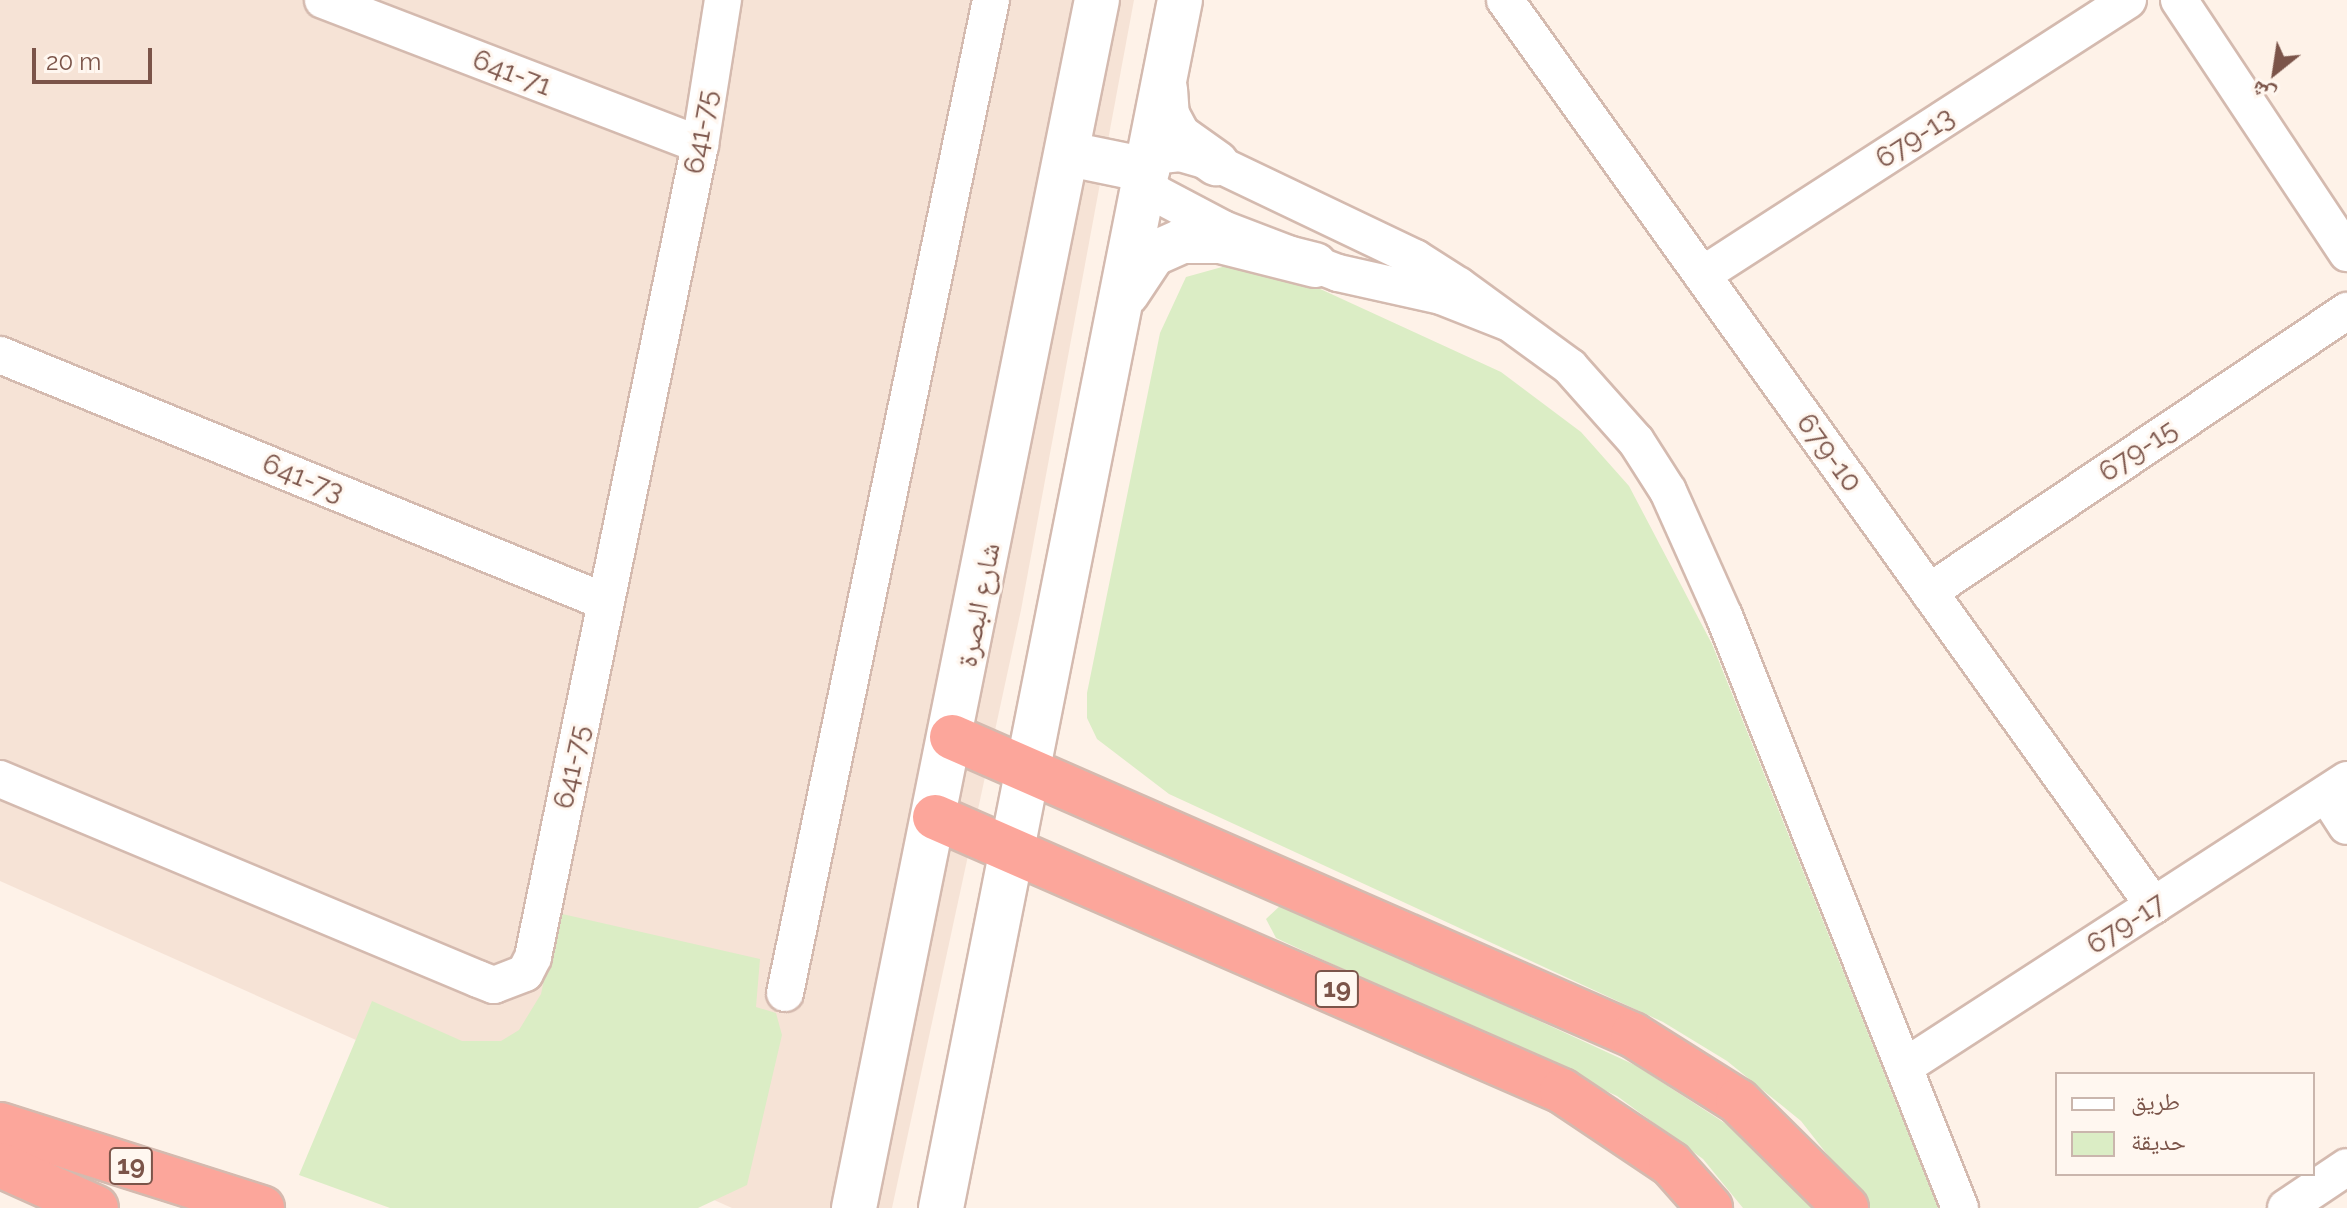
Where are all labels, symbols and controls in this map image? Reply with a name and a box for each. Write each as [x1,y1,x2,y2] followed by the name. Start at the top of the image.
[36,32,156,82] scale bar
[2235,32,2315,112] north arrow
[468,43,556,103] street label: 641-71
[46,47,101,76] text: 20 m
[2246,76,2280,110] text: ش
[677,88,725,176] street label: 641-75
[1869,100,1961,176] street label: 679-13
[1789,407,1869,499] street label: 679-10
[2093,413,2183,489] street label: 679-15
[258,447,348,509] street label: 641-73
[951,540,1007,670] street label: شارع البصرة
[547,722,597,812] street label: 641-75
[2081,886,2171,962] street label: 679-17
[1313,967,1361,1011] road number: 19
[2055,1072,2315,1176] legend
[2131,1087,2180,1116] text: طريق
[2131,1127,2186,1156] text: حديقة
[107,1144,155,1188] road number: 19

